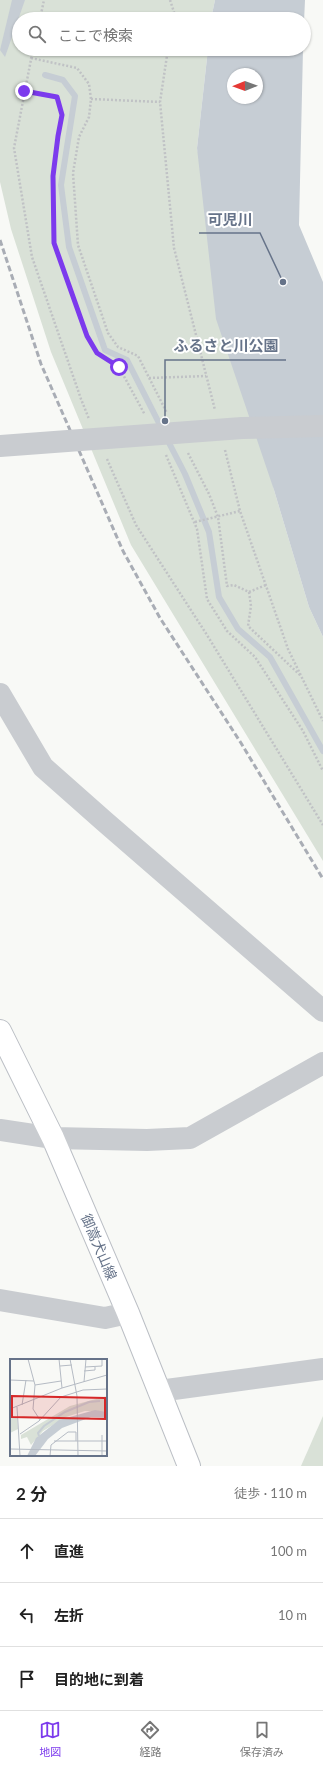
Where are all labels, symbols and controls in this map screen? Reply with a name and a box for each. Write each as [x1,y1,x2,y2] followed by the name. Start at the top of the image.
[12,12,311,56] search box
[26,23,48,45] icon: search
[58,26,133,44] text: ここで検索
[227,68,263,104] north arrow
[15,82,33,100] route end
[199,206,260,233] callout: 可児川
[207,210,253,228] text: 可児川
[165,333,286,360] callout: ふるさと川公園
[173,336,279,354] text: ふるさと川公園
[110,358,128,376] route start
[78,1211,121,1282] street label: 御嵩犬山線
[10,1359,107,1456] inset map
[16,1483,47,1504] text: 2 分
[234,1485,307,1501] text: 徒歩 · 110 m
[16,1540,38,1562] icon: ahead
[54,1542,84,1560] text: 直進
[270,1543,307,1559] text: 100 m
[16,1604,38,1626] icon: left
[54,1606,84,1624] text: 左折
[278,1607,307,1623] text: 10 m
[16,1668,38,1690] icon: arrive
[54,1670,144,1688] text: 目的地に到着
[39,1719,61,1759] tab: 地図
[139,1719,161,1759] tab: 経路
[240,1719,284,1759] tab: 保存済み

